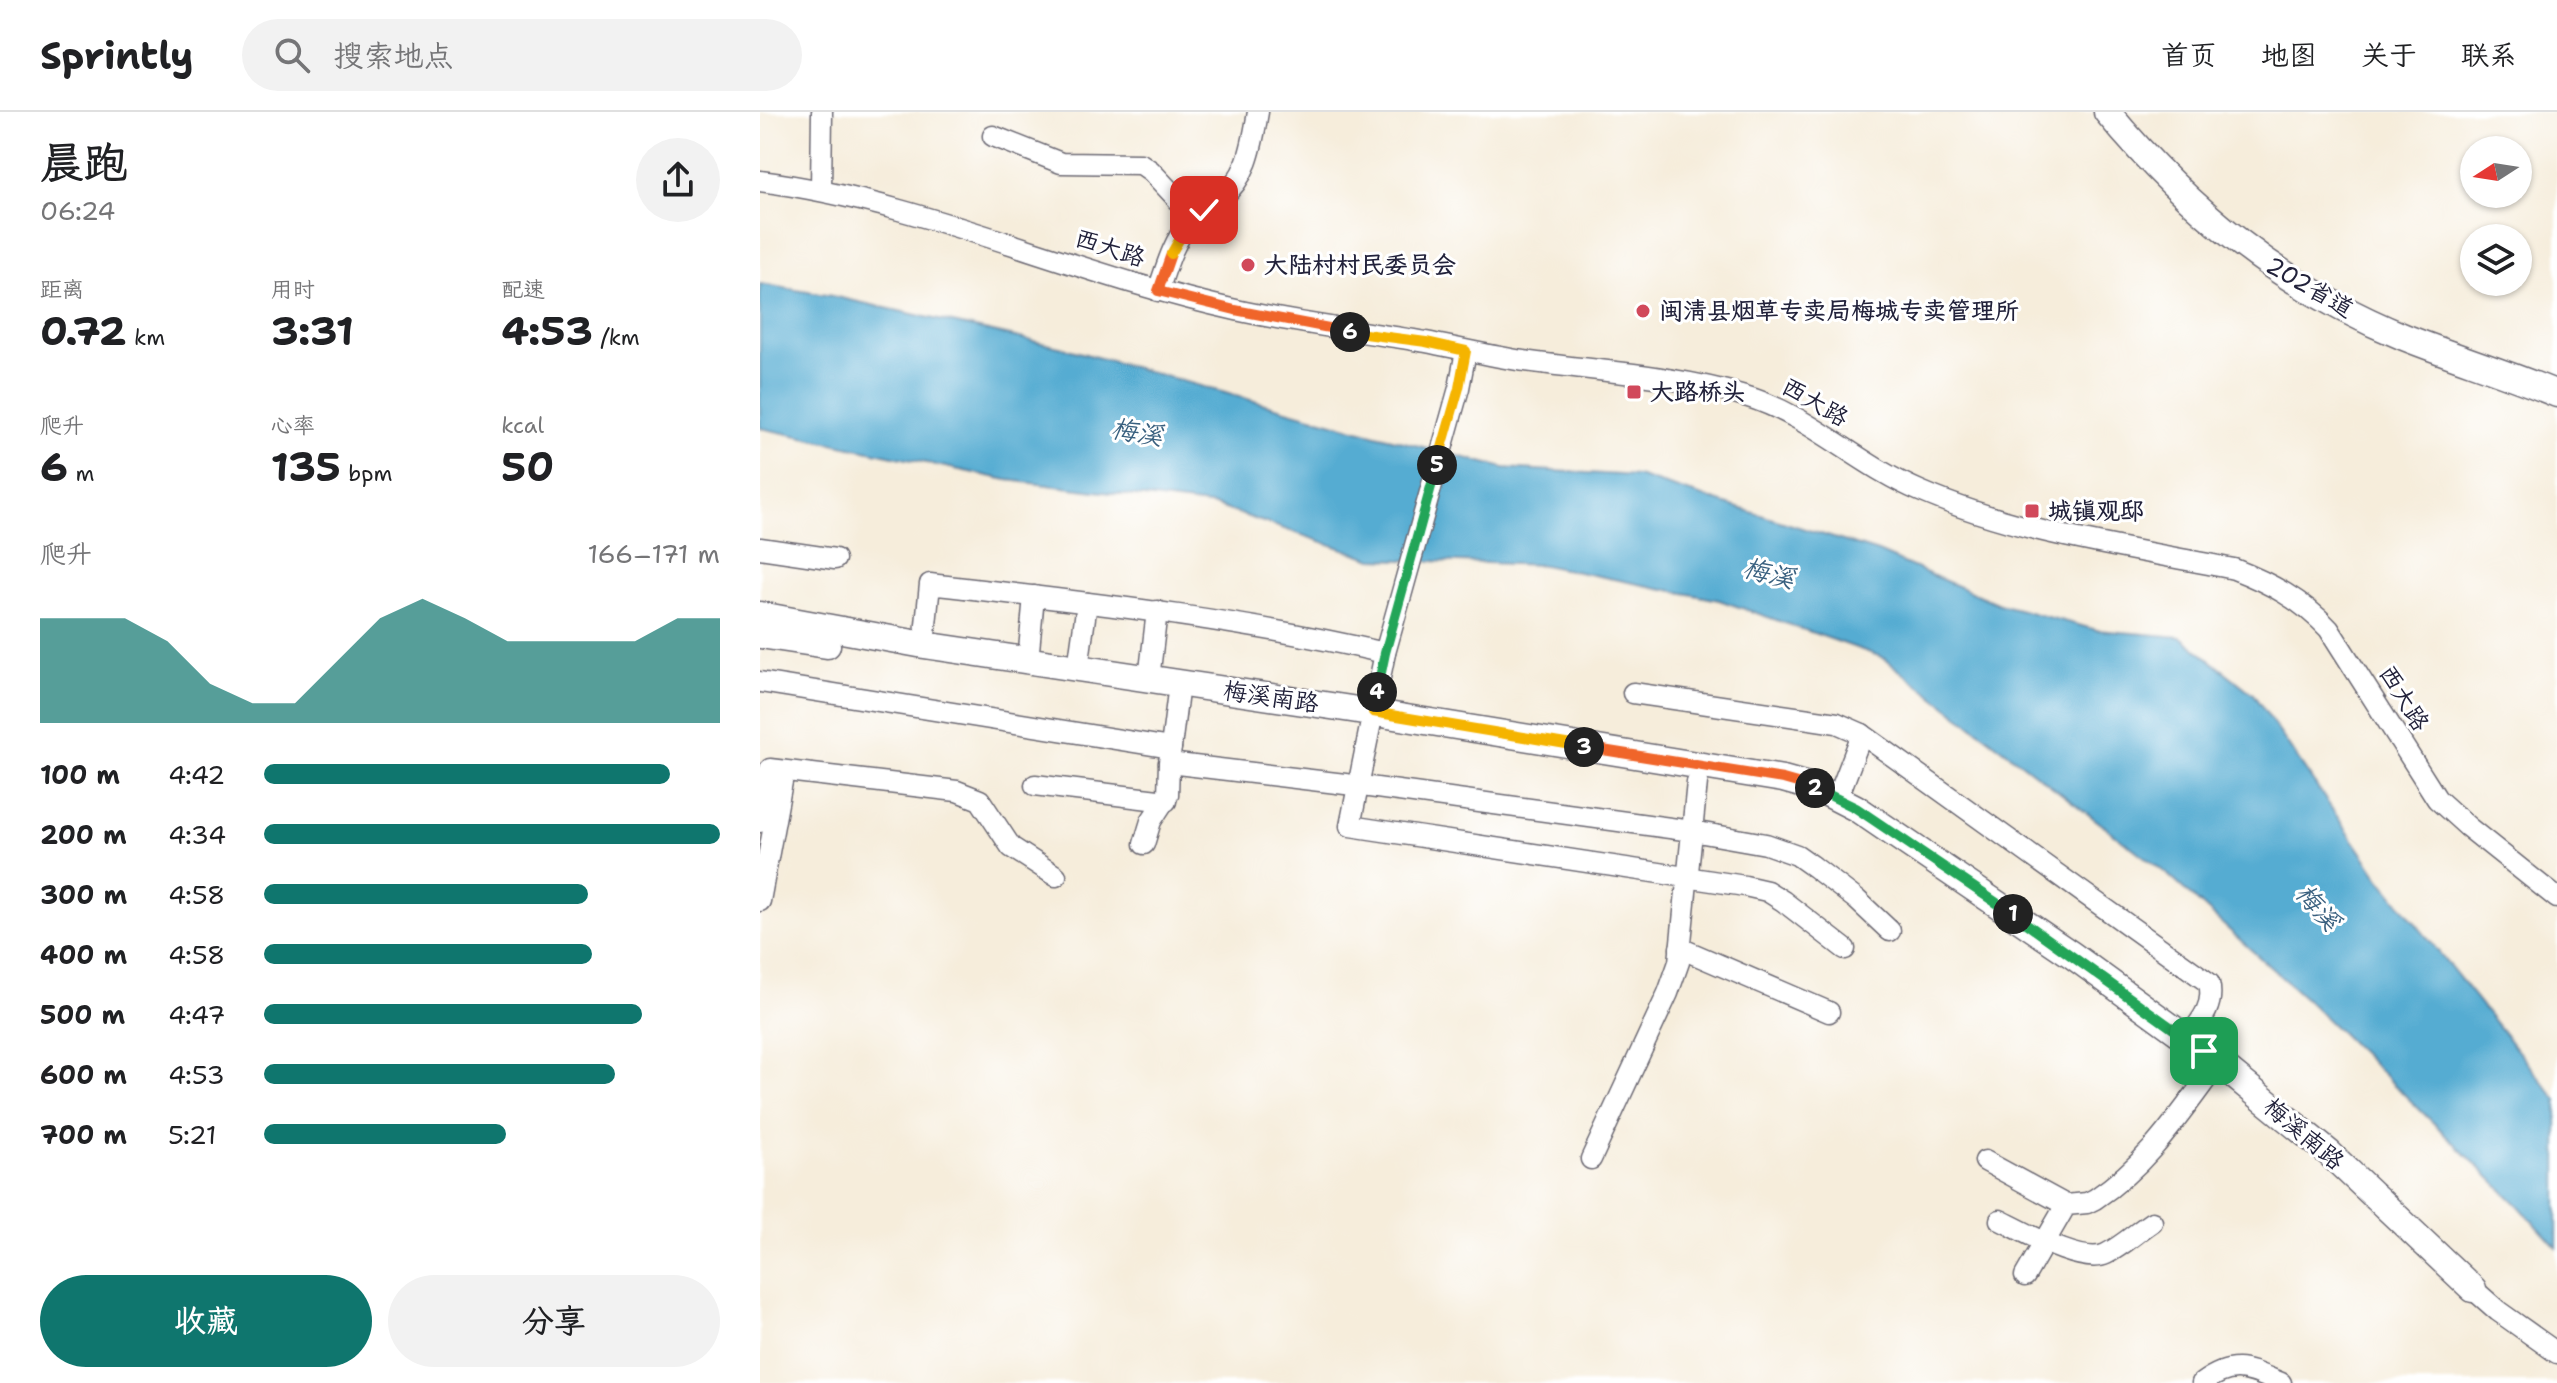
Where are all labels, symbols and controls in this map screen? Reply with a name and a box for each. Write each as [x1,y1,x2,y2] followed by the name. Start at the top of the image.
[242,19,802,91] search box
[40,30,194,81] text: Sprintly
[270,33,314,77] icon: search
[334,35,454,76] text: 搜索地点
[2161,36,2217,74] text: 首页
[2261,36,2317,74] text: 地图
[2361,36,2417,74] text: 关于
[2461,36,2517,74] text: 联系
[40,133,128,192] text: 晨跑
[2460,136,2532,208] north arrow
[2460,136,2532,296] map controls
[636,138,720,222] button: share
[1170,176,1238,244] pin
[1182,188,1226,232] icon: check
[40,193,116,228] text: 06:24
[1071,222,1149,274] street label: 西大路
[2460,224,2532,296] button: layers
[1264,249,1456,281] place label: 大陆村村民委员会
[2260,249,2360,325] street label: 202省道
[1239,256,1257,274] marker: 大陆村村民委员会
[40,275,84,304] text: 距离
[271,275,315,304] text: 用时
[501,275,545,304] text: 配速
[1659,295,2019,327] place label: 闽清县烟草专卖局梅城专卖管理所
[1634,302,1652,320] marker: 闽清县烟草专卖局梅城专卖管理所
[40,304,127,358] text: 0.72
[271,304,354,358] text: 3:31
[501,304,593,358] text: 4:53
[1330,312,1370,352] pin: 6
[1342,317,1358,346] text: 6
[127,323,165,352] text: km
[593,323,640,352] text: /km
[1776,370,1854,434] street label: 西大路
[1650,376,1746,408] place label: 大路桥头
[1625,383,1643,401] marker: 大路桥头
[1109,410,1167,453] water label: 梅溪
[40,411,84,440] text: 爬升
[271,411,315,440] text: 心率
[501,411,544,440] text: kcal
[40,440,68,494] text: 6
[271,440,341,494] text: 135
[501,440,554,494] text: 50
[1417,445,1457,485] pin: 5
[1430,450,1444,479] text: 5
[68,459,94,488] text: m
[341,459,393,488] text: bpm
[2048,495,2144,527] place label: 城镇观邸
[2023,502,2041,520] marker: 城镇观邸
[40,536,92,571] text: 爬升
[588,536,720,571] text: 166–171 m
[1740,549,1801,596] water label: 梅溪
[2371,659,2437,737] street label: 西大路
[1357,672,1397,712] pin: 4
[1221,674,1321,720] street label: 梅溪南路
[1369,677,1385,706] text: 4
[1564,727,1604,767] pin: 3
[1576,732,1592,761] text: 3
[40,757,120,792] text: 100 m
[168,757,225,792] text: 4:42
[1795,768,1835,808] pin: 2
[1807,773,1823,802] text: 2
[40,817,127,852] text: 200 m
[168,817,226,852] text: 4:34
[2288,876,2350,939] water label: 梅溪
[40,877,127,912] text: 300 m
[168,877,225,912] text: 4:58
[1993,894,2033,934] pin: 1
[2008,899,2018,928] text: 1
[40,937,127,972] text: 400 m
[168,937,225,972] text: 4:58
[40,997,125,1032] text: 500 m
[168,997,225,1032] text: 4:47
[2170,1017,2238,1085] pin
[2182,1029,2226,1073] icon: arrive
[40,1057,127,1092] text: 600 m
[168,1057,225,1092] text: 4:53
[2257,1091,2351,1177] street label: 梅溪南路
[40,1117,127,1152] text: 700 m
[168,1117,217,1152] text: 5:21
[40,1275,372,1367] button: 收藏
[388,1275,720,1367] button: 分享

